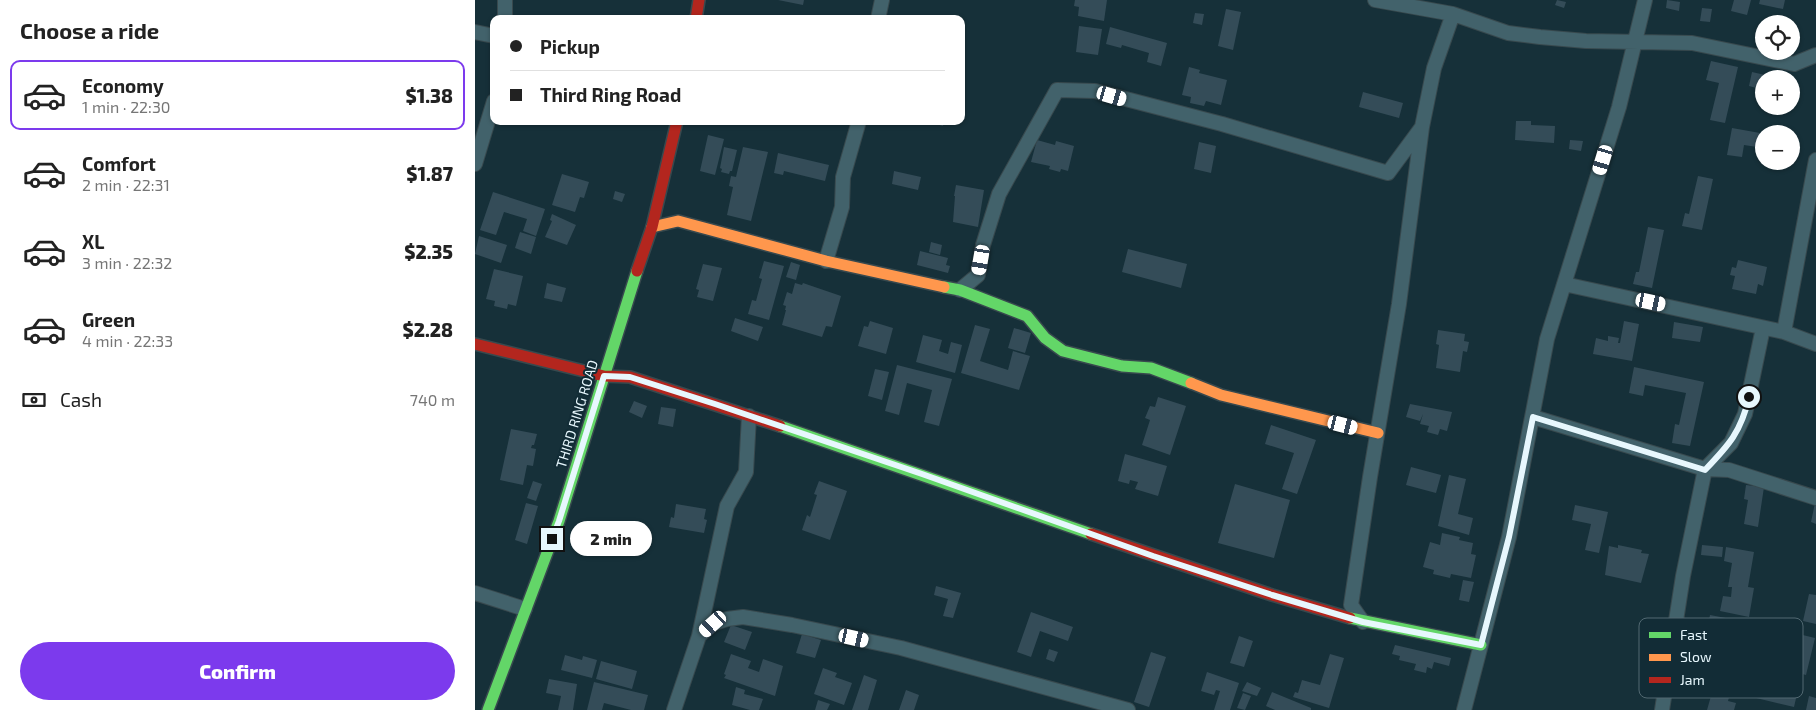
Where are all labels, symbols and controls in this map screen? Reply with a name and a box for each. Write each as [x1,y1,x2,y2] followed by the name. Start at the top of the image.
[1755,15,1800,170] map controls
[1755,15,1800,60] button: locate
[20,17,159,43] text: Choose a ride
[540,35,600,58] text: Pickup
[1755,70,1800,115] button: +
[22,73,67,118] icon: car
[82,74,164,97] text: Economy
[540,83,681,106] text: Third Ring Road
[406,84,453,107] text: $1.38
[1095,85,1128,107] car
[82,97,170,116] text: 1 min · 22:30
[1755,125,1800,170] button: −
[1591,143,1614,177] car
[22,151,67,196] icon: car
[82,152,156,175] text: Comfort
[406,162,453,185] text: $1.87
[82,175,170,194] text: 2 min · 22:31
[22,229,67,274] icon: car
[82,230,104,253] text: XL
[404,240,453,263] text: $2.35
[971,244,990,276] car
[82,253,172,272] text: 3 min · 22:32
[1634,292,1667,312] car
[22,307,67,352] icon: car
[82,308,135,331] text: Green
[403,318,453,341] text: $2.28
[82,331,173,350] text: 4 min · 22:33
[552,358,601,470] street label: THIRD RING ROAD
[20,386,48,414] icon: cash
[1738,386,1760,408] route start
[60,388,102,411] text: Cash
[410,390,455,409] text: 740 m
[1326,414,1359,436] car
[569,522,652,556] callout: 2 min
[541,528,563,550] route end
[590,529,632,548] text: 2 min
[696,608,729,640] car
[1639,618,1803,698] legend
[1680,626,1707,643] text: Fast
[837,627,870,649] car
[20,642,455,700] button: Confirm
[1680,648,1712,665] text: Slow
[1680,671,1705,688] text: Jam

